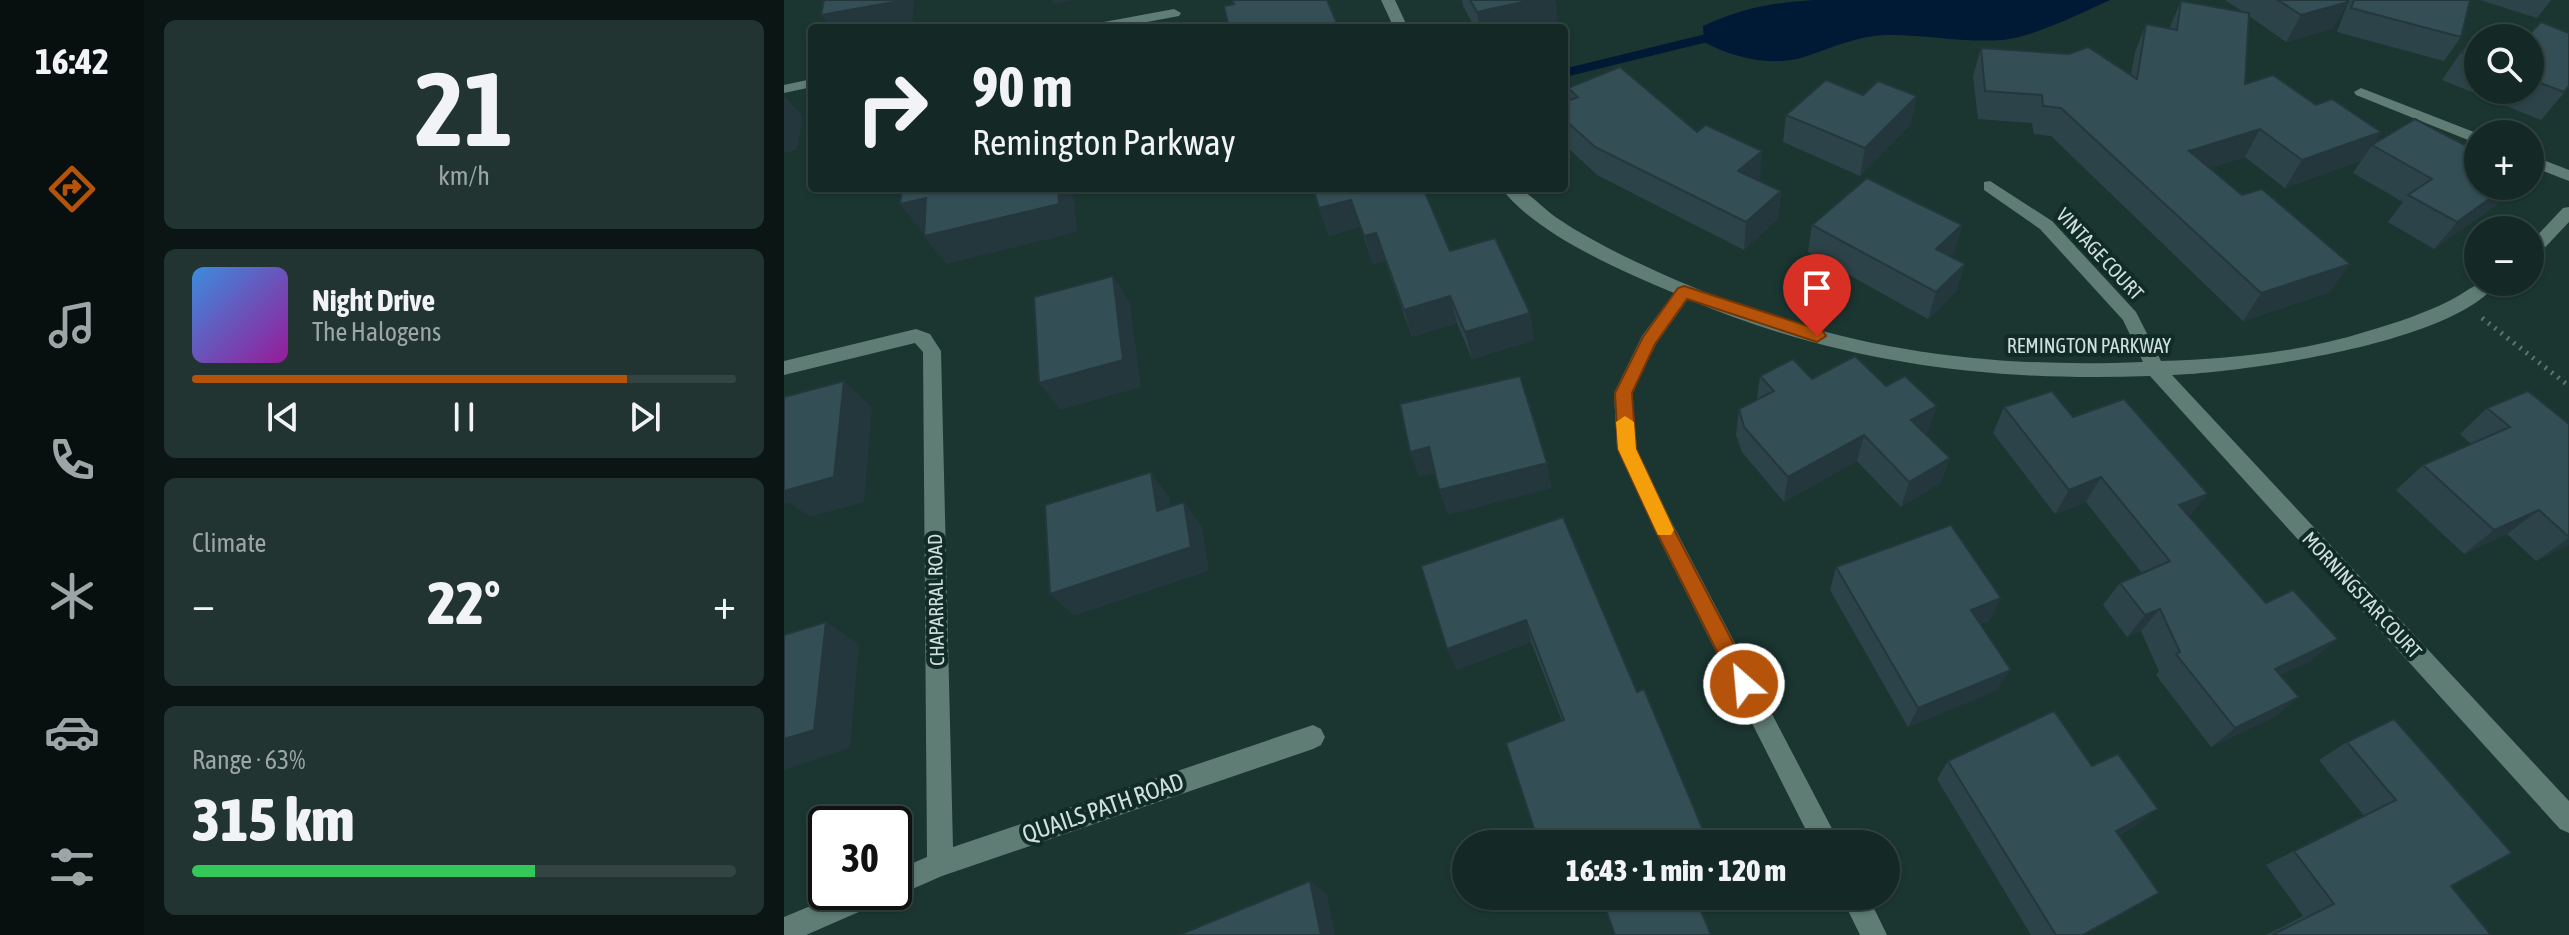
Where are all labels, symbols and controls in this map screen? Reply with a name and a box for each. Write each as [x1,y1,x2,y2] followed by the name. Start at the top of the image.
[2464,24,2544,296] map controls
[2464,24,2544,104] button: search
[35,40,109,82] text: 16:42
[415,49,513,168] text: 21
[972,55,1073,119] text: 90 m
[840,56,944,160] icon: right
[2464,120,2544,200] button: +
[972,121,1236,163] text: Remington Parkway
[44,161,100,217] icon: directions
[438,161,490,191] text: km/h
[2052,203,2149,305] street label: VINTAGE COURT
[2464,216,2544,296] button: −
[1783,254,1851,336] pin
[1795,266,1839,310] icon: arrive
[312,283,435,317] text: Night Drive
[44,297,100,353] icon: music
[312,317,441,347] text: The Halogens
[2007,334,2171,357] street label: REMINGTON PARKWAY
[261,395,305,439] icon: previous
[442,395,486,439] icon: pause
[623,395,667,439] icon: next
[44,432,100,488] icon: phone
[2298,527,2427,663] street label: MORNINGSTAR COURT
[192,528,266,558] text: Climate
[923,534,948,666] street label: CHAPARRAL ROAD
[44,568,100,624] icon: climate
[428,568,500,637] text: 22°
[192,578,215,628] text: −
[713,578,736,628] text: +
[1702,642,1786,726] position arrow
[44,704,100,760] icon: car
[192,745,305,775] text: Range · 63%
[1019,767,1187,848] street label: QUAILS PATH ROAD
[192,785,354,854] text: 315 km
[808,806,912,910] speed limit sign: 30
[44,839,100,895] icon: filters
[1566,853,1786,887] text: 16:43 · 1 min · 120 m

